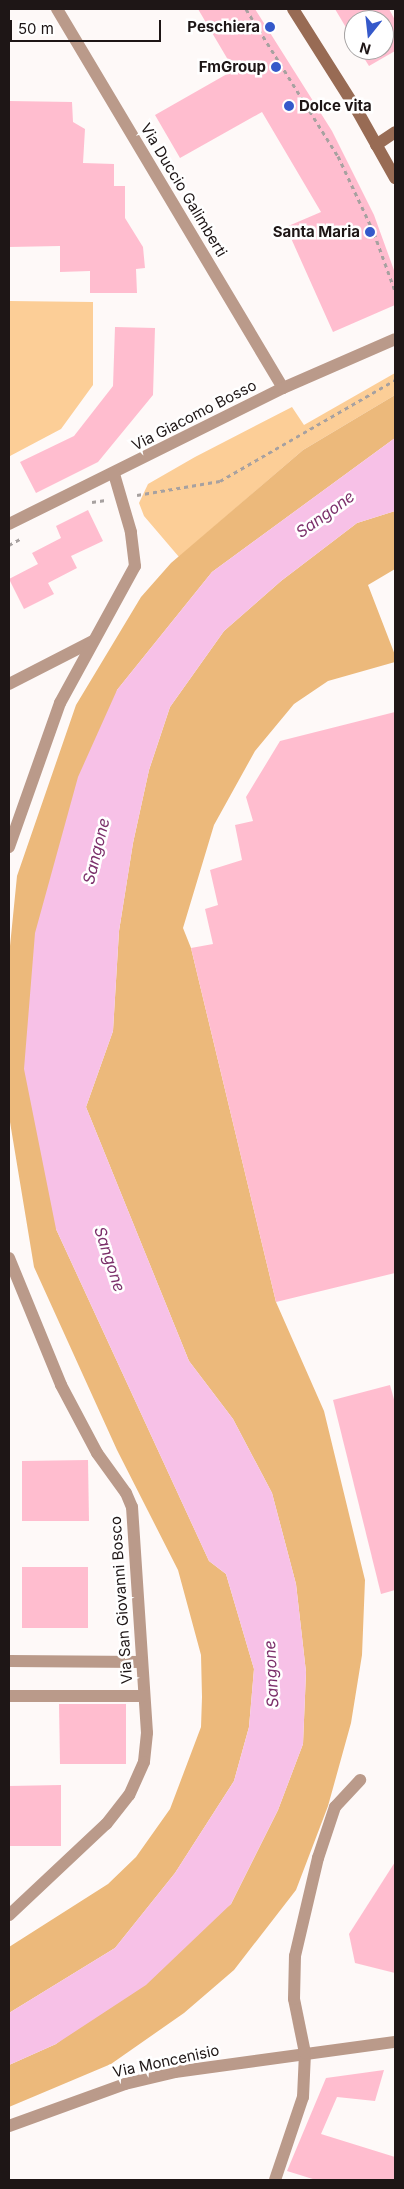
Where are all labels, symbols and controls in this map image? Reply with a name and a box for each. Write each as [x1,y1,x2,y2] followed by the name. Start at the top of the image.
[12,10,164,42] scale bar
[344,10,394,60] north arrow
[187,18,260,36] place label: Peschiera
[18,19,54,38] text: 50 m
[264,21,276,33] marker: Peschiera
[358,39,372,59] text: N
[199,58,266,76] place label: FmGroup
[270,61,282,73] marker: FmGroup
[299,97,372,115] place label: Dolce vita
[283,100,295,112] marker: Dolce vita
[137,120,231,260] street label: Via Duccio Galimberti
[273,223,360,241] place label: Santa Maria
[364,226,376,238] marker: Santa Maria
[129,376,259,454] street label: Via Giacomo Bosso
[292,486,358,542] water label: Sangone
[79,816,113,886] water label: Sangone
[90,1224,130,1294] water label: Sangone
[106,1516,136,1684] street label: Via San Giovanni Bosco
[260,1640,282,1708] water label: Sangone
[111,2041,221,2081] street label: Via Moncenisio

